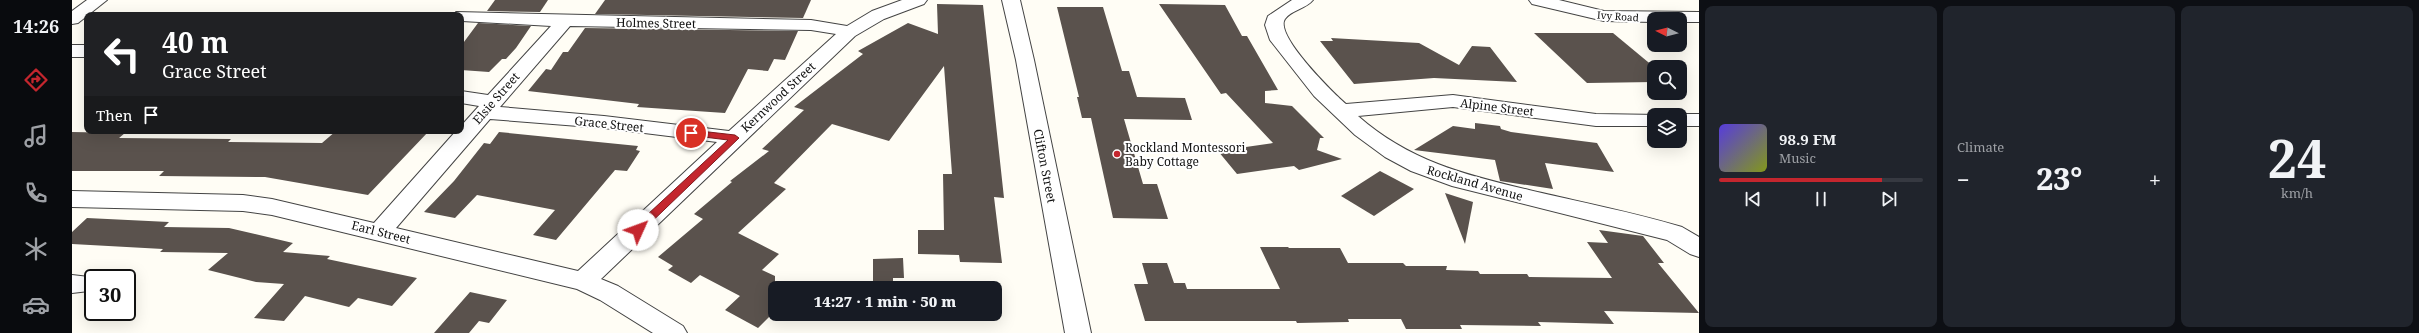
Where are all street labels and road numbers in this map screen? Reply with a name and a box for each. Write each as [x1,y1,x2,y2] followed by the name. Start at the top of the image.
[1597,8,1639,24] street label: Ivy Road
[616,14,696,32] street label: Holmes Street
[737,58,819,136] street label: Kernwood Street
[469,68,523,128] street label: Elsie Street
[1459,94,1535,120] street label: Alpine Street
[573,112,645,136] street label: Grace Street
[1030,128,1060,204] street label: Clifton Street
[1425,161,1525,205] street label: Rockland Avenue
[350,216,412,248] street label: Earl Street

